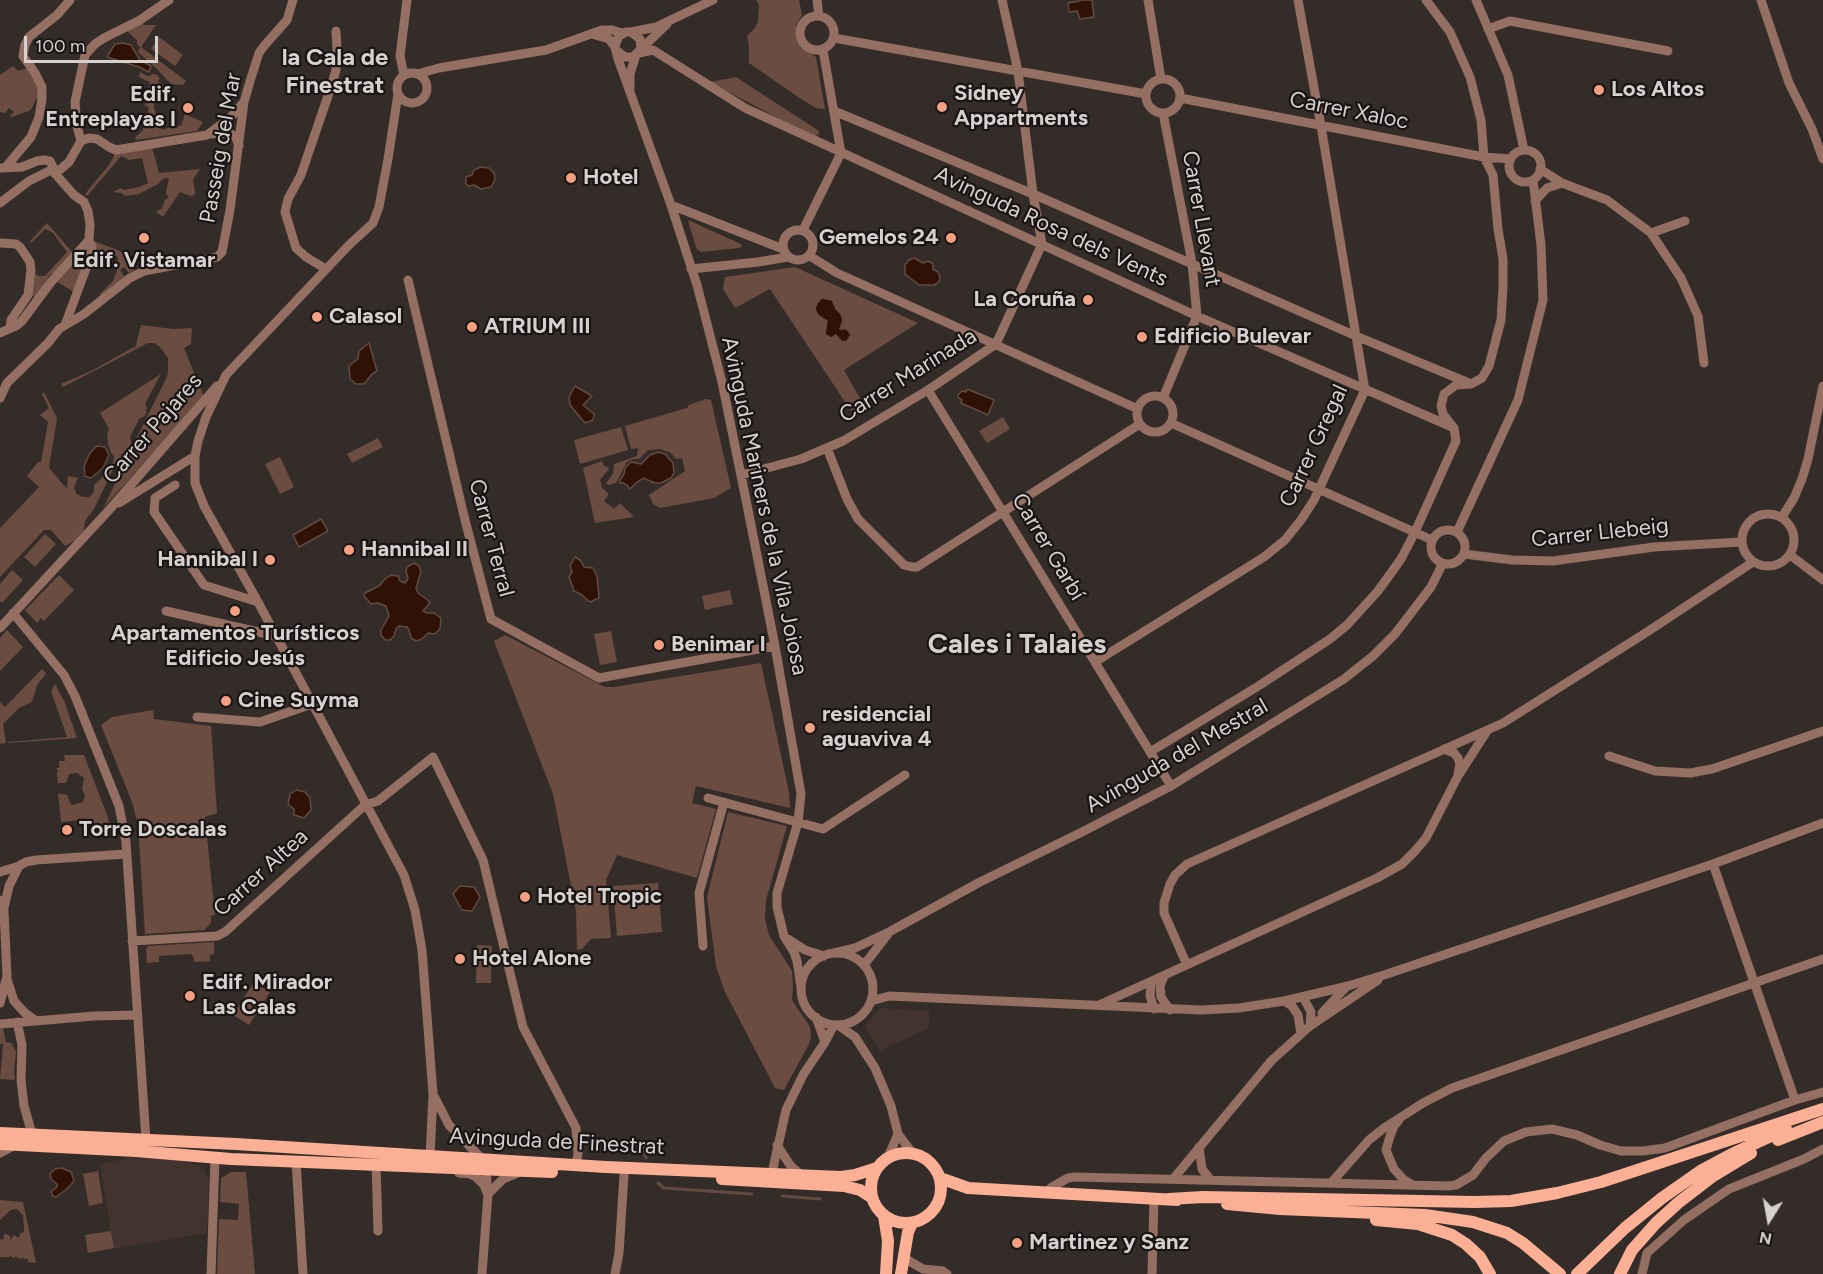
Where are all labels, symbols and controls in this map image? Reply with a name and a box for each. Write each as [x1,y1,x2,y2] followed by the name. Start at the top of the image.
[27,24,160,62] scale bar
[35,35,85,57] text: 100 m
[282,44,388,100] district label: la Cala de Finestrat
[195,71,247,225] street label: Passeig del Mar
[1611,77,1704,103] place label: Los Altos
[954,81,1088,132] place label: Sidney Appartments
[45,82,176,134] place label: Edif. Entreplayas I
[1592,83,1606,97] marker: Los Altos
[1287,87,1411,135] street label: Carrer Xaloc
[935,100,949,114] marker: Sidney Appartments
[181,101,195,115] marker: Edif. Entreplayas I
[1176,149,1226,289] street label: Carrer Llevant
[930,161,1172,293] street label: Avinguda Rosa dels Vents
[583,165,639,191] place label: Hotel
[564,171,578,185] marker: Hotel
[819,225,939,251] place label: Gemelos 24
[137,231,151,245] marker: Edif. Vistamar
[944,231,958,245] marker: Gemelos 24
[73,248,215,274] place label: Edif. Vistamar
[973,287,1076,313] place label: La Coruña
[1081,293,1095,307] marker: La Coruña
[329,304,402,330] place label: Calasol
[310,310,324,324] marker: Calasol
[484,314,591,340] place label: ATRIUM III
[465,320,479,334] marker: ATRIUM III
[835,323,981,429] street label: Carrer Marinada
[1154,324,1311,350] place label: Edificio Bulevar
[1135,330,1149,344] marker: Edificio Bulevar
[715,334,813,678] street label: Avinguda Mariners de la Vila Joiosa
[98,368,208,490] street label: Carrer Pajares
[1274,381,1354,511] street label: Carrer Gregal
[463,476,519,600] street label: Carrer Terral
[1006,489,1090,605] street label: Carrer Garbí
[1530,513,1670,553] street label: Carrer Llebeig
[361,537,468,563] place label: Hannibal II
[342,543,356,557] marker: Hannibal II
[157,547,258,573] place label: Hannibal I
[263,553,277,567] marker: Hannibal I
[228,604,242,618] marker: Apartamentos Turísticos Edificio Jesús
[111,621,359,672] place label: Apartamentos Turísticos Edificio Jesús
[928,628,1106,662] district label: Cales i Talaies
[671,632,766,658] place label: Benimar I
[652,638,666,652] marker: Benimar I
[238,688,359,714] place label: Cine Suyma
[1081,693,1273,819] street label: Avinguda del Mestral
[219,694,233,708] marker: Cine Suyma
[822,702,932,754] place label: residencial aguaviva 4
[803,721,817,735] marker: residencial aguaviva 4
[79,817,227,843] place label: Torre Doscalas
[60,823,74,837] marker: Torre Doscalas
[208,824,314,922] street label: Carrer Altea
[537,884,662,910] place label: Hotel Tropic
[518,890,532,904] marker: Hotel Tropic
[472,946,591,972] place label: Hotel Alone
[453,952,467,966] marker: Hotel Alone
[202,970,332,1022] place label: Edif. Mirador Las Calas
[183,989,197,1003] marker: Edif. Mirador Las Calas
[449,1123,665,1161] street label: Avinguda de Finestrat
[1739,1190,1799,1250] north arrow
[1758,1228,1773,1249] text: N
[1029,1230,1189,1256] place label: Martinez y Sanz
[1010,1236,1024,1250] marker: Martinez y Sanz

